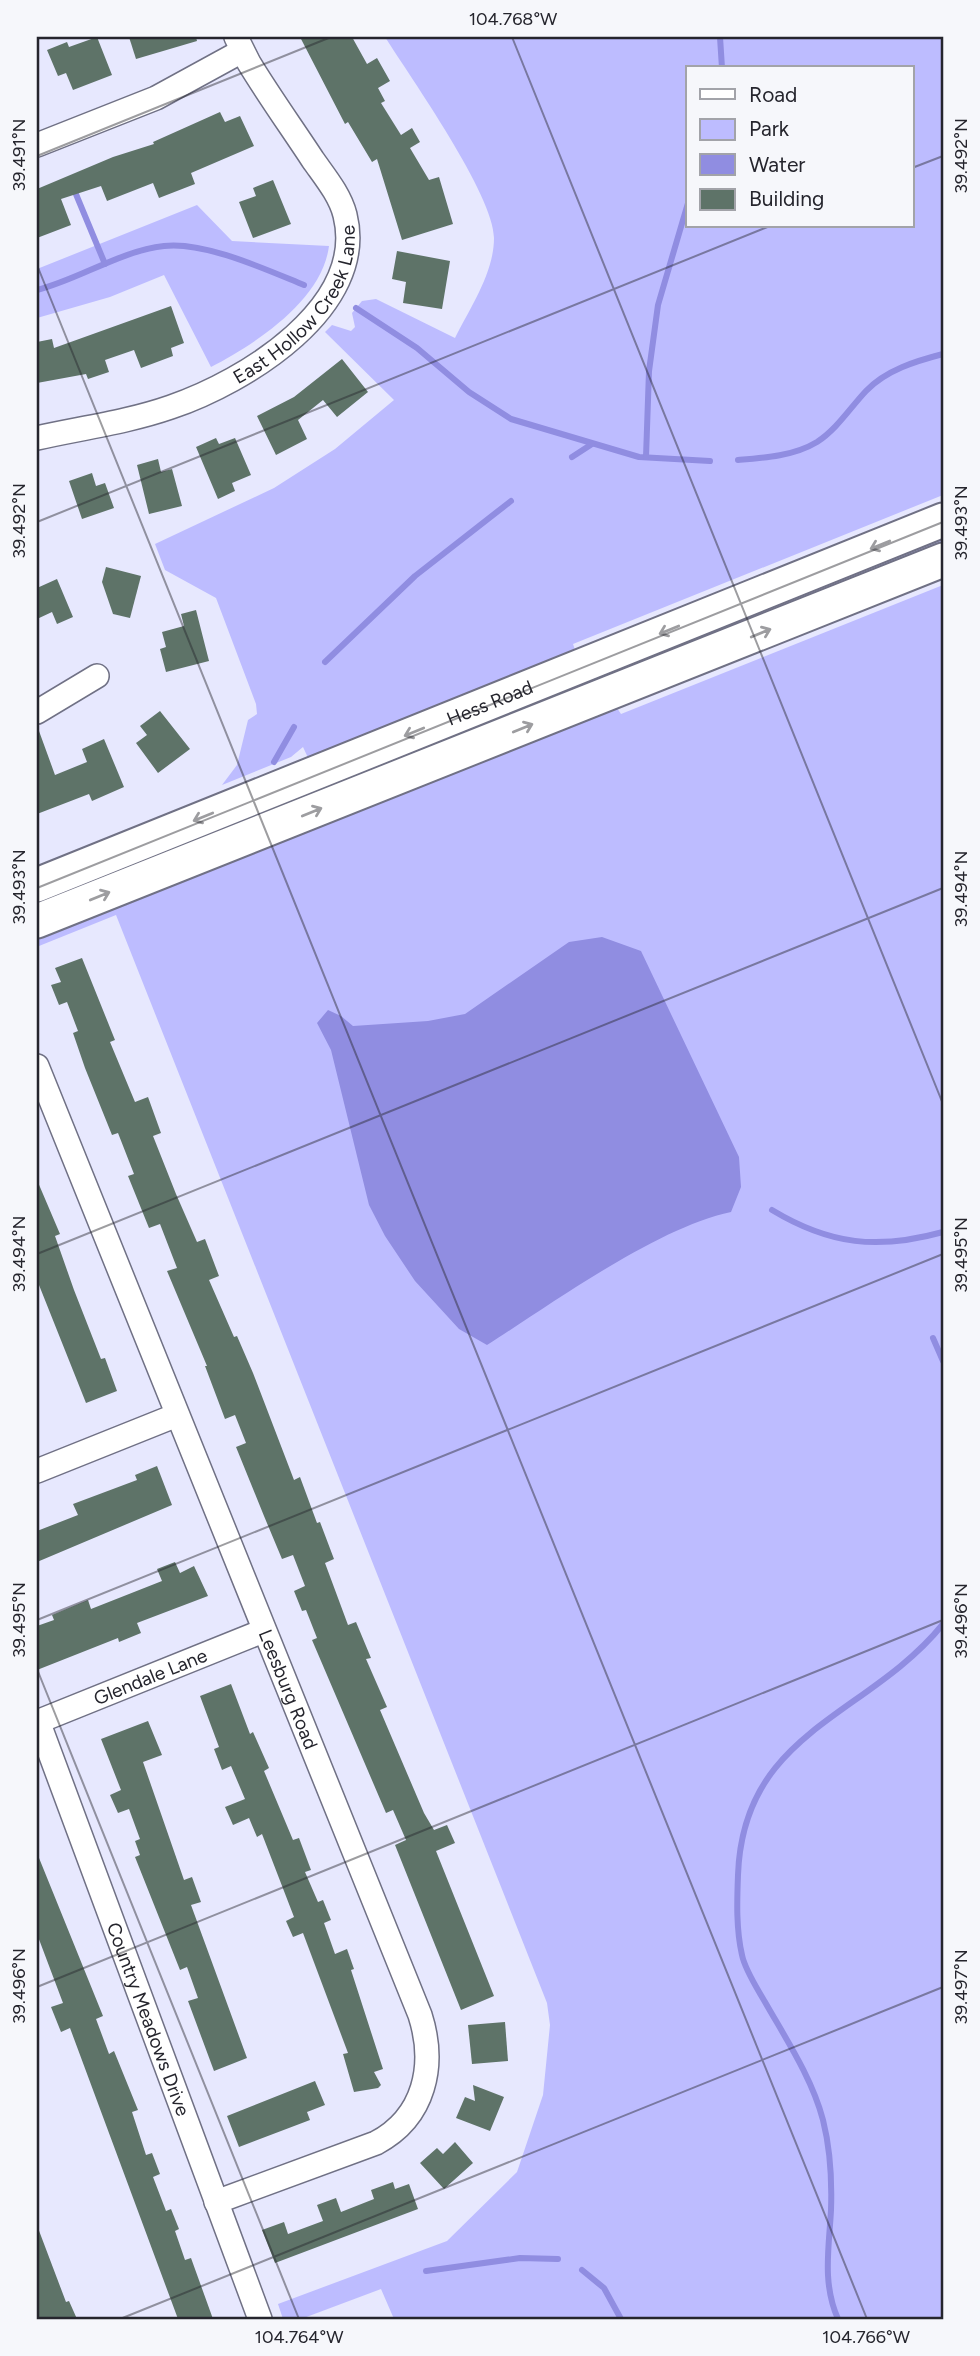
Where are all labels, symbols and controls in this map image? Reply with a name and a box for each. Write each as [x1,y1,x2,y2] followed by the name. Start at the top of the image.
[469,8,558,30] text: 104.768°W
[686,66,914,228] legend
[749,82,797,107] text: Road
[749,116,790,141] text: Park
[8,118,30,192] text: 39.491°N
[950,118,972,194] text: 39.492°N
[749,152,805,177] text: Water
[749,186,824,211] text: Building
[229,224,359,388] street label: East Hollow Creek Lane
[8,483,30,559] text: 39.492°N
[950,485,972,561] text: 39.493°N
[869,540,891,553] one-way arrow
[658,624,680,637] one-way arrow
[749,626,771,639] one-way arrow
[443,675,536,730] street label: Hess Road
[512,721,534,734] one-way arrow
[404,727,426,740] one-way arrow
[300,804,322,817] one-way arrow
[193,812,215,825] one-way arrow
[8,849,30,925] text: 39.493°N
[950,851,972,927] text: 39.494°N
[89,888,111,901] one-way arrow
[8,1216,30,1292] text: 39.494°N
[950,1217,972,1293] text: 39.495°N
[8,1582,30,1658] text: 39.495°N
[950,1583,972,1659] text: 39.496°N
[254,1626,323,1753] street label: Leesburg Road
[90,1643,210,1710] street label: Glendale Lane
[102,1919,195,2119] street label: Country Meadows Drive
[8,1948,30,2024] text: 39.496°N
[950,1949,972,2025] text: 39.497°N
[255,2326,344,2348] text: 104.764°W
[822,2326,911,2348] text: 104.766°W

